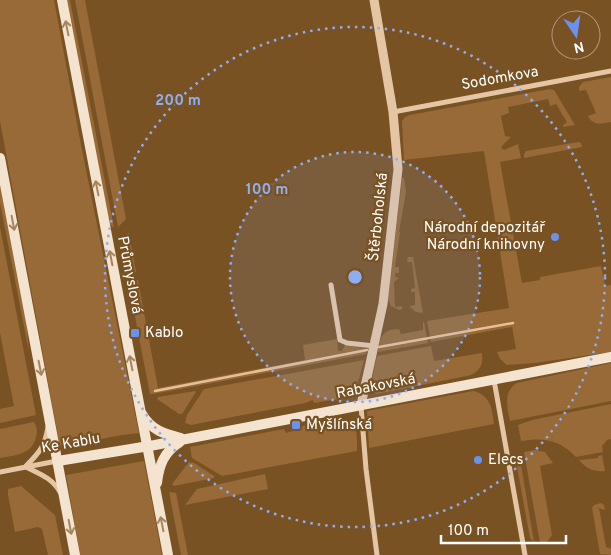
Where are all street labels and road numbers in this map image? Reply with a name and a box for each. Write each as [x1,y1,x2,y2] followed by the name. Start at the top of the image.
[460,63,540,95] street label: Sodomkova
[363,171,393,262] street label: Štěrboholská
[112,234,146,316] street label: Průmyslová
[335,370,417,404] street label: Rabakovská
[40,429,102,459] street label: Ke Kablu

